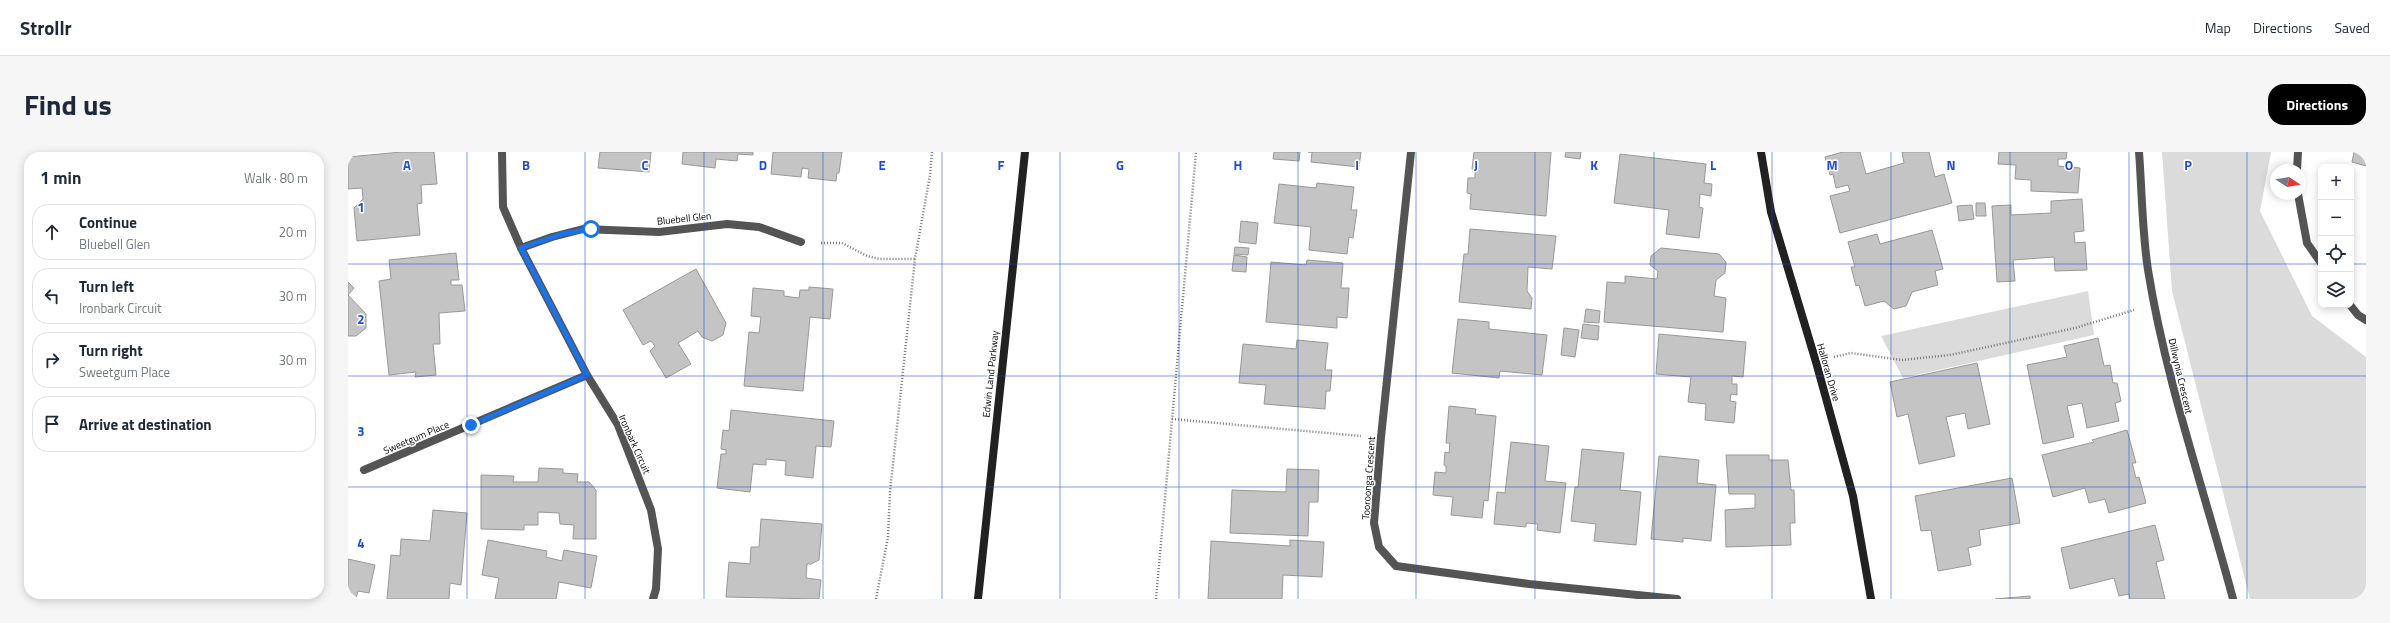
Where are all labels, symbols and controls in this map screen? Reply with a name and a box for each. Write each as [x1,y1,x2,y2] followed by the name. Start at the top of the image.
[20,13,72,42] text: Strollr
[2205,17,2231,38] text: Map
[2253,17,2312,38] text: Directions
[2334,17,2370,38] text: Saved
[24,83,112,126] text: Find us
[2268,84,2366,125] button: Directions
[403,155,411,175] text: A
[522,155,530,175] text: B
[641,155,649,175] text: C
[759,155,767,175] text: D
[878,155,886,175] text: E
[998,155,1005,175] text: F
[1116,155,1124,175] text: G
[1234,155,1242,175] text: H
[1355,155,1359,175] text: I
[1474,155,1478,175] text: J
[1590,155,1598,175] text: K
[1710,155,1716,175] text: L
[1826,155,1838,175] text: M
[1946,155,1956,175] text: N
[2065,155,2073,175] text: O
[2184,155,2192,175] text: P
[2270,164,2306,200] north arrow
[2318,164,2354,308] map controls
[2318,164,2354,200] button: +
[40,165,81,191] text: 1 min
[244,168,308,188] text: Walk · 80 m
[357,197,365,217] text: 1
[2318,200,2354,236] button: −
[656,208,712,229] street label: Bluebell Glen
[79,211,137,234] text: Continue
[582,220,600,238] route start
[41,221,63,243] icon: ahead
[279,222,307,242] text: 20 m
[79,234,150,254] text: Bluebell Glen
[2318,236,2354,272] button: locate
[2318,272,2354,308] button: layers
[79,275,134,298] text: Turn left
[41,285,63,307] icon: left
[279,286,307,306] text: 30 m
[79,298,162,318] text: Ironbark Circuit
[357,309,365,329] text: 2
[978,330,1003,418] street label: Edwin Land Parkway
[2165,337,2197,416] street label: Dillwynia Crescent
[79,339,143,362] text: Turn right
[1813,341,1844,403] street label: Halloran Drive
[41,349,63,371] icon: right
[279,350,307,370] text: 30 m
[79,362,170,382] text: Sweetgum Place
[615,412,655,477] street label: Ironbark Circuit
[41,413,63,435] icon: arrive
[79,413,212,436] text: Arrive at destination
[462,416,480,434] route end
[381,417,451,458] street label: Sweetgum Place
[357,421,365,441] text: 3
[1358,436,1379,520] street label: Tooroonga Crescent
[357,533,365,553] text: 4

